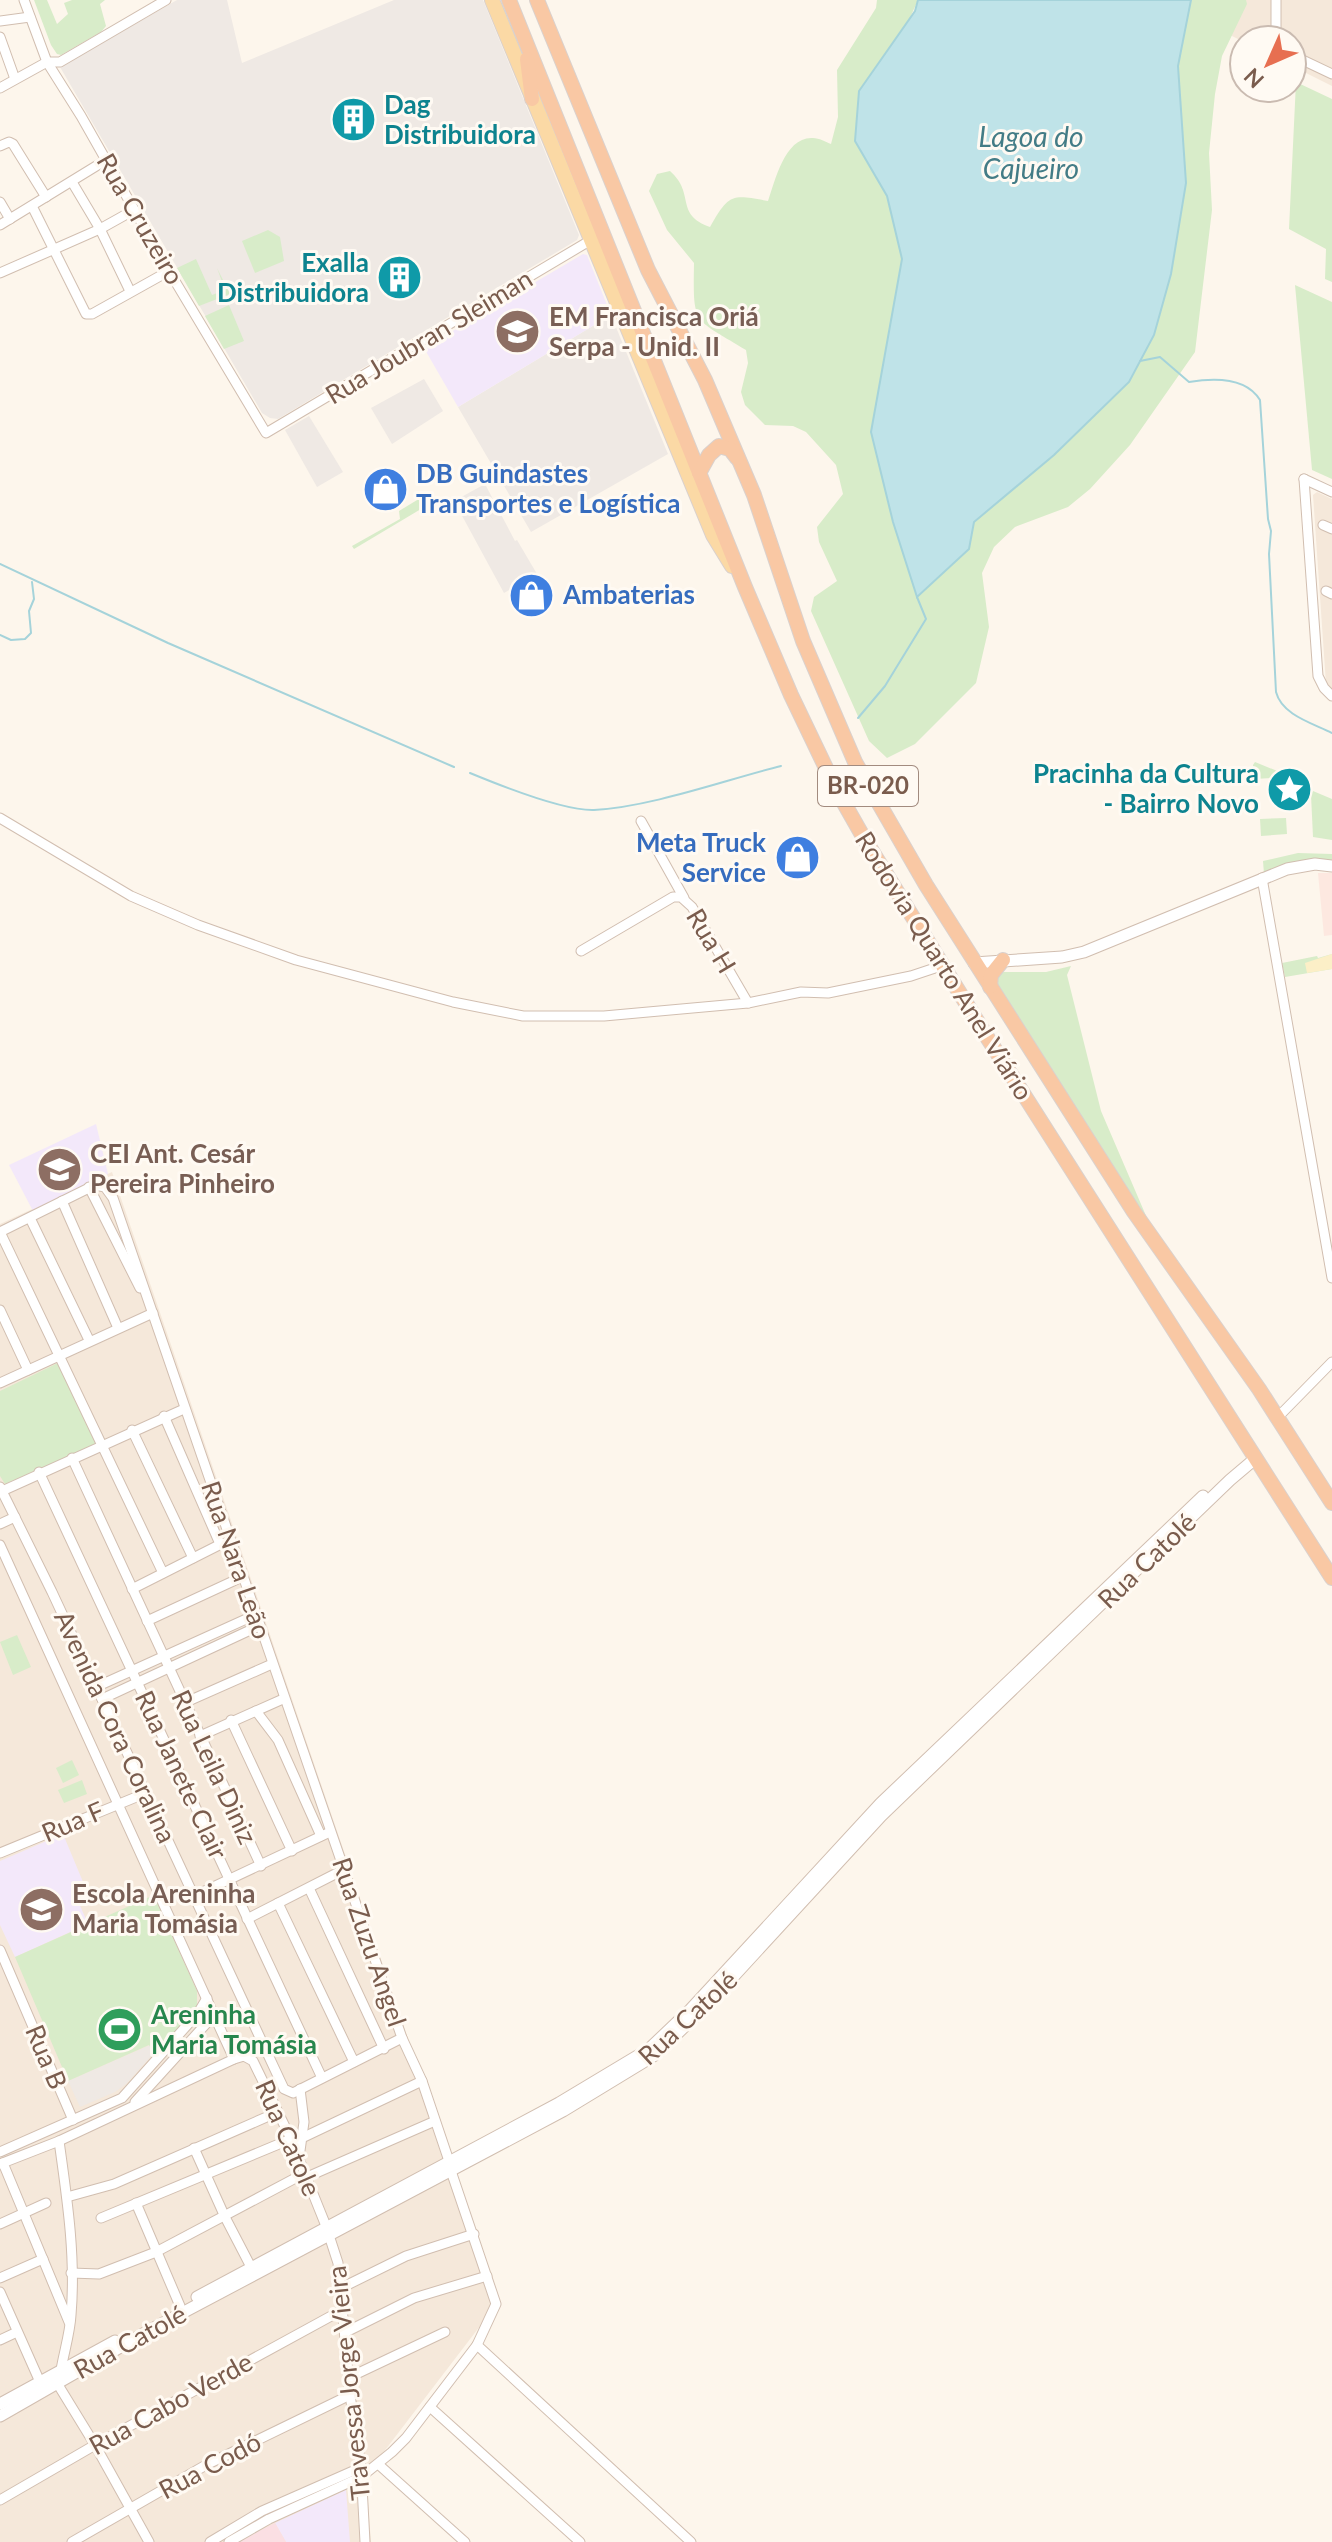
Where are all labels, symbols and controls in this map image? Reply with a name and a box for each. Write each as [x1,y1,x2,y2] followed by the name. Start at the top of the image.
[1228,24,1308,104] north arrow
[1238,63,1269,94] text: N
[384,88,536,150] place label: Dag Distribuidora
[329,96,377,144] building icon: Dag Distribuidora
[978,119,1084,185] water label: Lagoa do Cajueiro
[90,147,191,290] street label: Rua Cruzeiro
[217,246,369,308] place label: Exalla Distribuidora
[376,254,424,302] building icon: Exalla Distribuidora
[319,262,538,411] street label: Rua Joubran Sleiman
[549,300,759,362] place label: EM Francisca Oriá Serpa - Unid. II
[494,308,542,356] school or university icon: EM Francisca Oriá Serpa - Unid. II
[416,457,681,519] place label: DB Guindastes Transportes e Logística
[361,465,409,513] shop icon: DB Guindastes Transportes e Logística
[508,571,556,619] shop icon: Ambaterias
[562,578,695,610] place label: Ambaterias
[1033,757,1259,819] place label: Pracinha da Cultura - Bairro Novo
[1266,765,1314,813] place icon: Pracinha da Cultura - Bairro Novo
[818,766,918,806] road number: BR-020
[849,825,1041,1106] street label: Rodovia Quarto Anel Viário
[636,826,766,888] place label: Meta Truck Service
[773,834,821,882] shop icon: Meta Truck Service
[680,902,744,979] street label: Rua H
[90,1137,275,1199] place label: CEI Ant. Cesár Pereira Pinheiro
[35,1145,83,1193] school or university icon: CEI Ant. Cesár Pereira Pinheiro
[195,1477,279,1643] street label: Rua Nara Leão
[1091,1506,1202,1615] street label: Rua Catolé
[48,1605,184,1848] street label: Avenida Cora Coralina
[129,1685,235,1864] street label: Rua Janete Clair
[165,1685,265,1849] street label: Rua Leila Diniz
[37,1794,109,1848] street label: Rua F
[326,1853,414,2030] street label: Rua Zuzu Angel
[72,1877,256,1939] place label: Escola Areninha Maria Tomásia
[17,1885,65,1933] school or university icon: Escola Areninha Maria Tomásia
[631,1963,744,2071] street label: Rua Catolé
[150,1998,317,2060] place label: Areninha Maria Tomásia
[96,2006,144,2054] sports icon: Areninha Maria Tomásia
[19,2020,75,2094] street label: Rua B
[249,2075,329,2201] street label: Rua Catole
[320,2264,376,2502] street label: Travessa Jorge Vieira
[68,2297,191,2385] street label: Rua Catolé
[83,2345,258,2461] street label: Rua Cabo Verde
[153,2425,266,2505] street label: Rua Codó

